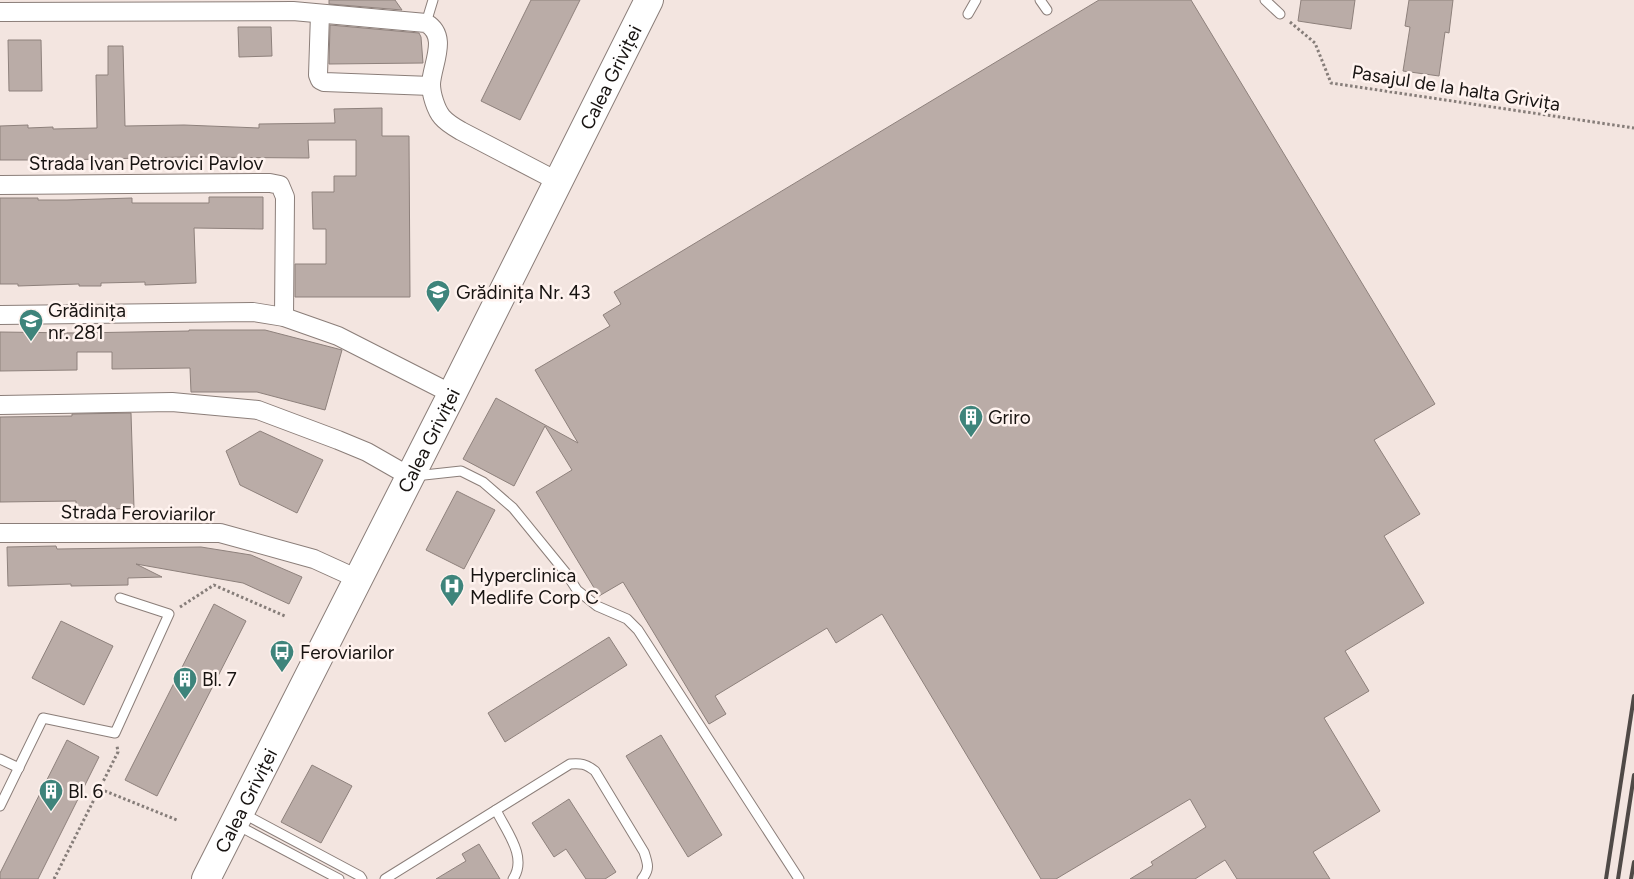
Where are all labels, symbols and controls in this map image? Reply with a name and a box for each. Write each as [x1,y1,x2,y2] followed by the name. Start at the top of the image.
[575,21,646,133] street label: Calea Griviței
[1350,60,1562,116] street label: Pasajul de la halta Grivița
[29,152,263,175] street label: Strada Ivan Petrovici Pavlov
[425,279,451,313] school or university icon: Grădinița Nr. 43
[456,281,591,304] place label: Grădinița Nr. 43
[48,299,126,344] place label: Grădinița nr. 281
[18,308,44,342] school or university icon: Grădinița nr. 281
[393,384,465,496] street label: Calea Griviței
[958,404,984,438] building icon: Griro
[988,406,1031,429] place label: Griro
[60,500,216,526] street label: Strada Feroviarilor
[470,564,599,609] place label: Hyperclinica Medlife Corp C
[439,573,465,607] hospital icon: Hyperclinica Medlife Corp C
[269,639,295,673] bus stop icon: Feroviarilor
[300,641,395,664] place label: Feroviarilor
[172,666,198,700] building icon: Bl. 7
[202,668,237,691] place label: Bl. 7
[210,745,282,857] street label: Calea Griviței
[38,778,64,812] building icon: Bl. 6
[68,780,103,803] place label: Bl. 6

